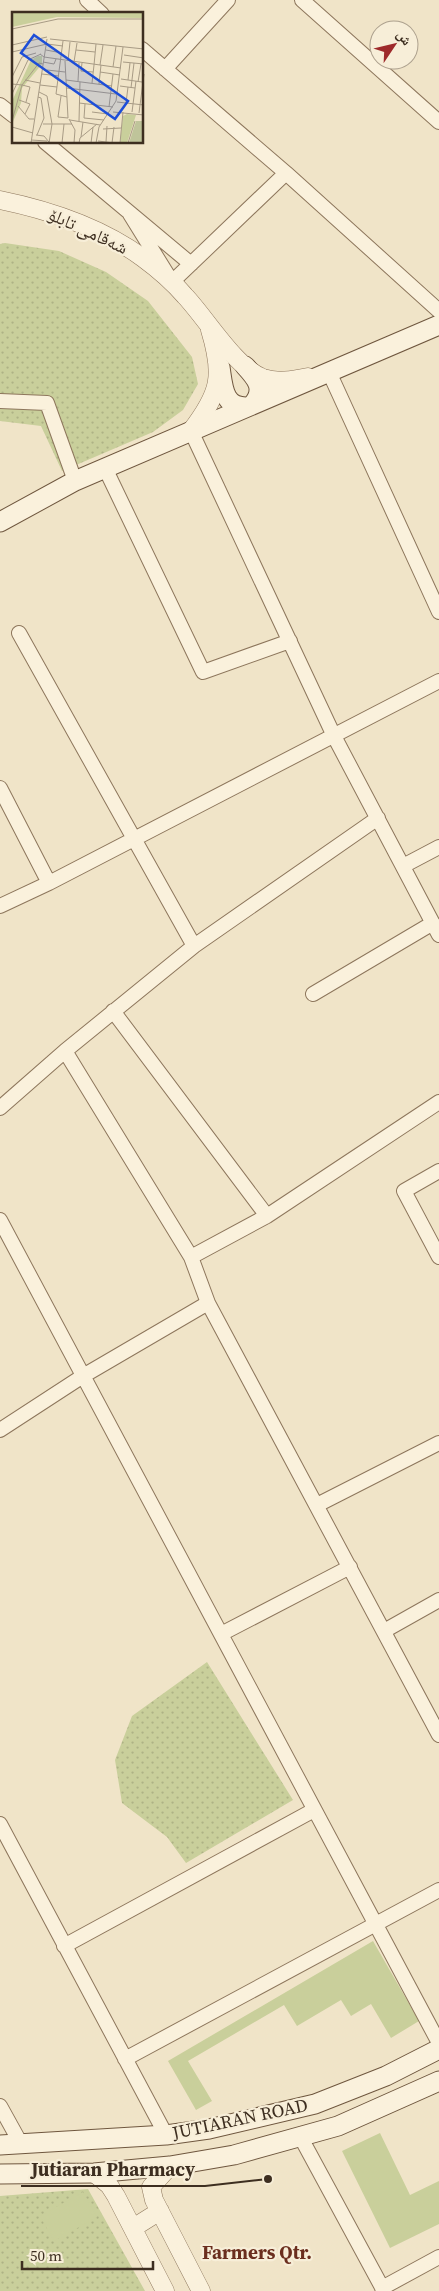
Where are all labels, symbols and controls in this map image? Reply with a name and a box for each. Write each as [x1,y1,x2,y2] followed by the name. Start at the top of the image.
[12,12,144,144] inset map
[369,20,419,70] north arrow
[392,26,417,49] text: ش
[44,201,132,260] street label: شەقامی تابلۆ
[169,2092,310,2145] street label: JUTIARAN ROAD
[21,2152,205,2186] callout: Jutiaran Pharmacy
[30,2156,196,2182] text: Jutiaran Pharmacy
[22,2238,154,2270] scale bar
[202,2239,312,2265] district label: Farmers Qtr.
[30,2245,62,2266] text: 50 m

